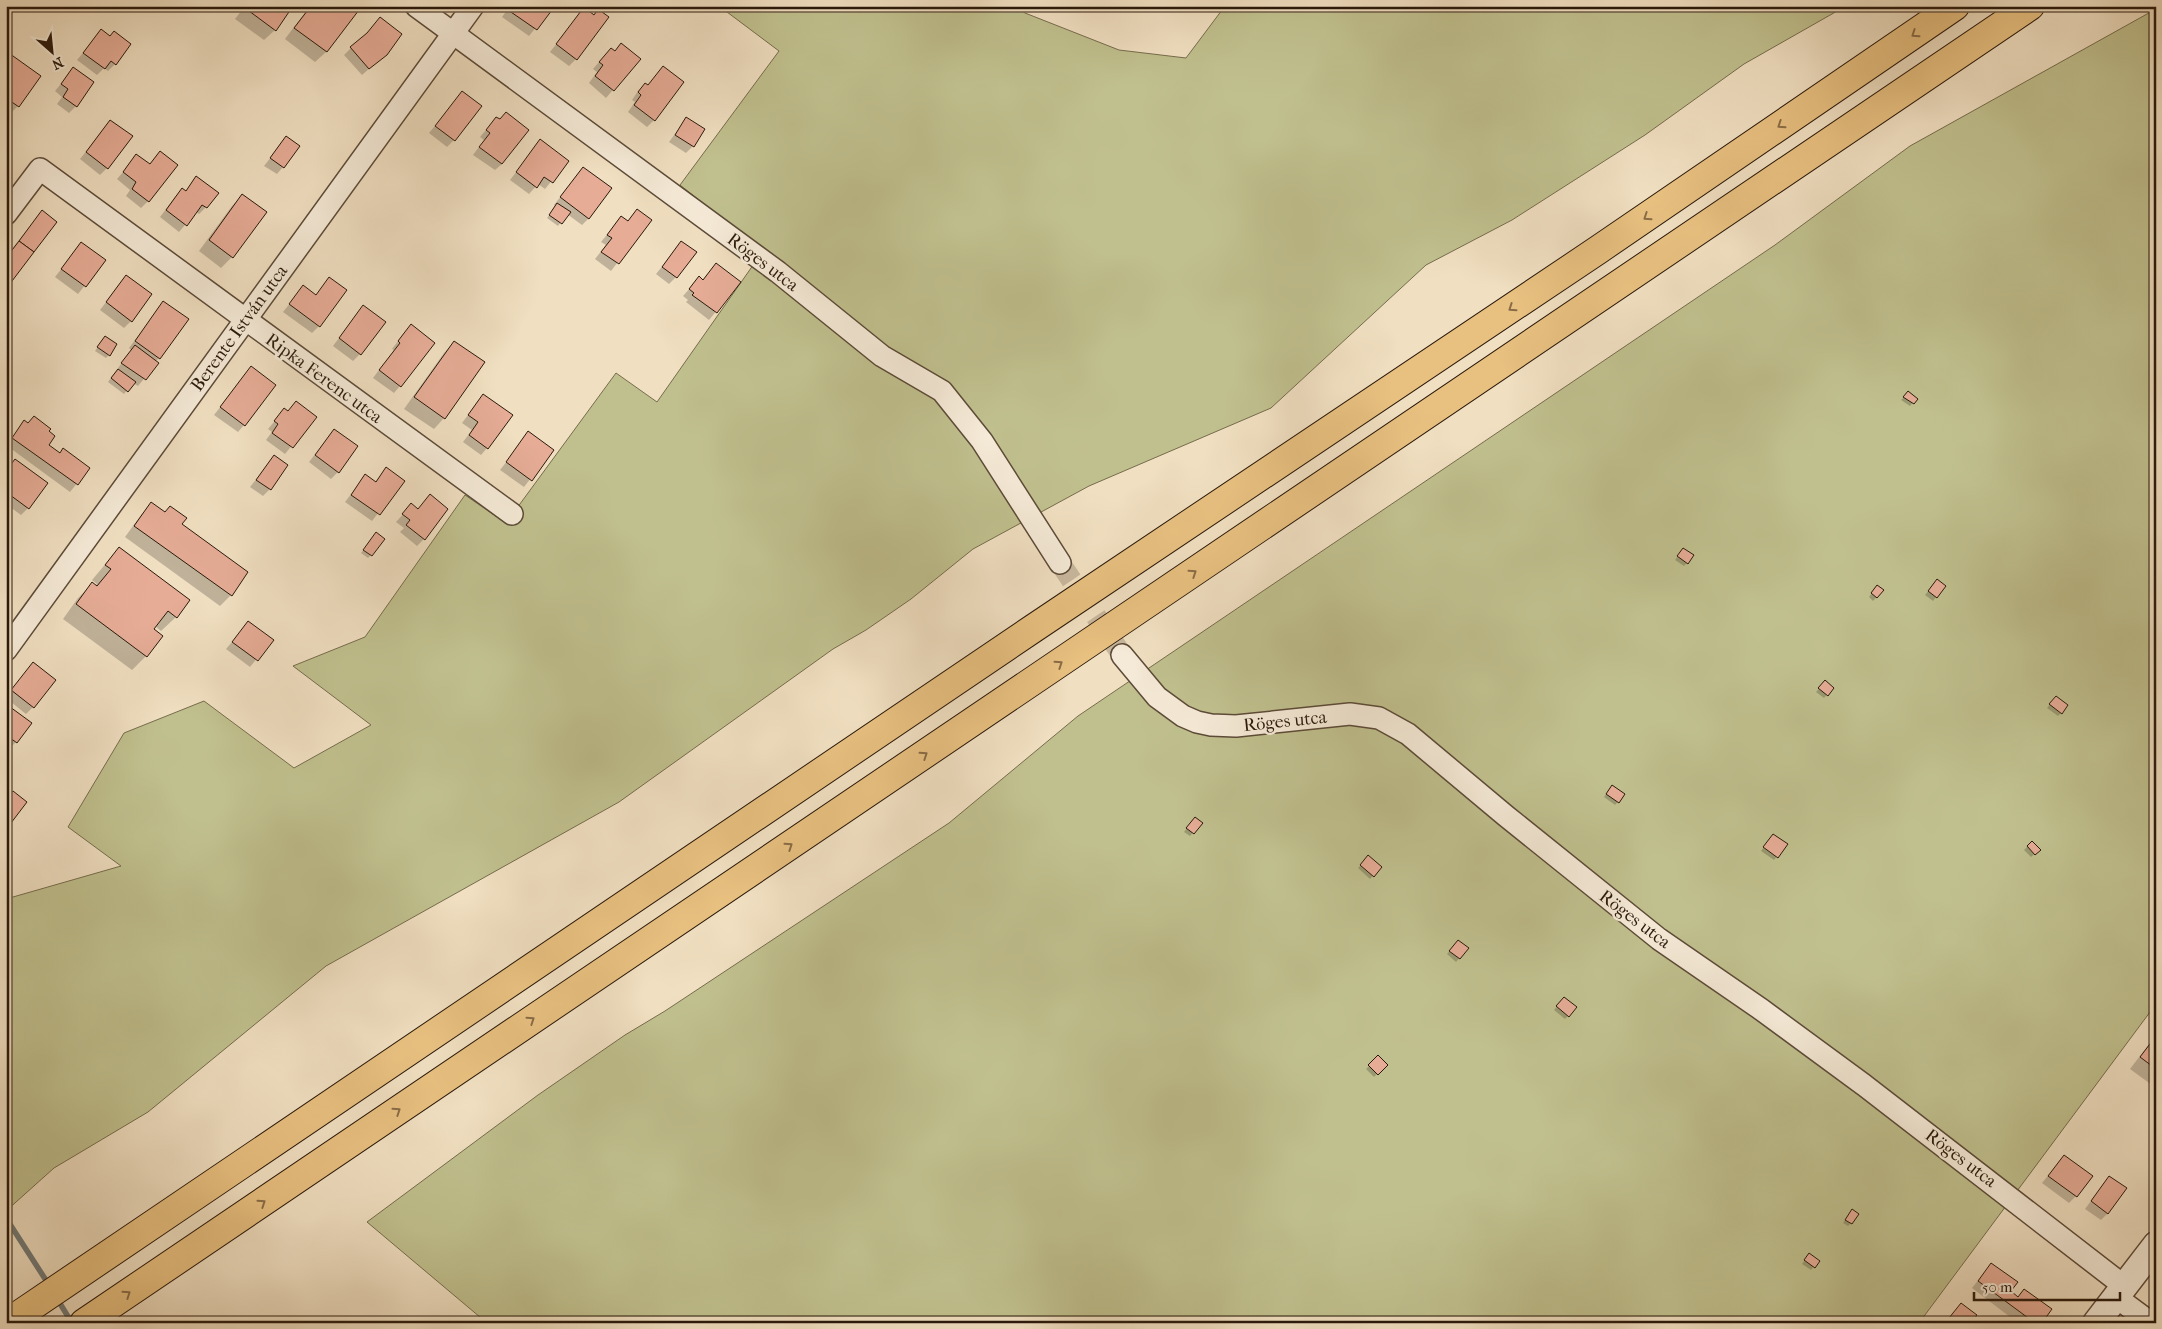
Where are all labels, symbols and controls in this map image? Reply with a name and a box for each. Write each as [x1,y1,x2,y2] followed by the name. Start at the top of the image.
[28,28,78,78] north arrow
[1911,28,1921,37] one-way arrow
[49,53,66,73] text: N
[1777,119,1787,128] one-way arrow
[1643,211,1652,220] one-way arrow
[723,229,803,296] street label: Röges utca
[187,261,293,396] street label: Berente István utca
[1508,301,1517,311] one-way arrow
[261,329,387,428] street label: Ripka Ferenc utca
[1187,570,1197,579] one-way arrow
[1053,661,1063,670] one-way arrow
[1242,707,1328,736] street label: Röges utca
[918,752,928,761] one-way arrow
[784,843,793,852] one-way arrow
[1595,886,1675,953] street label: Röges utca
[525,1017,535,1026] one-way arrow
[391,1108,400,1118] one-way arrow
[1921,1125,2001,1192] street label: Röges utca
[257,1199,266,1209] one-way arrow
[1974,1269,2121,1301] scale bar
[1982,1278,2013,1296] text: 50 m
[122,1290,131,1300] one-way arrow

